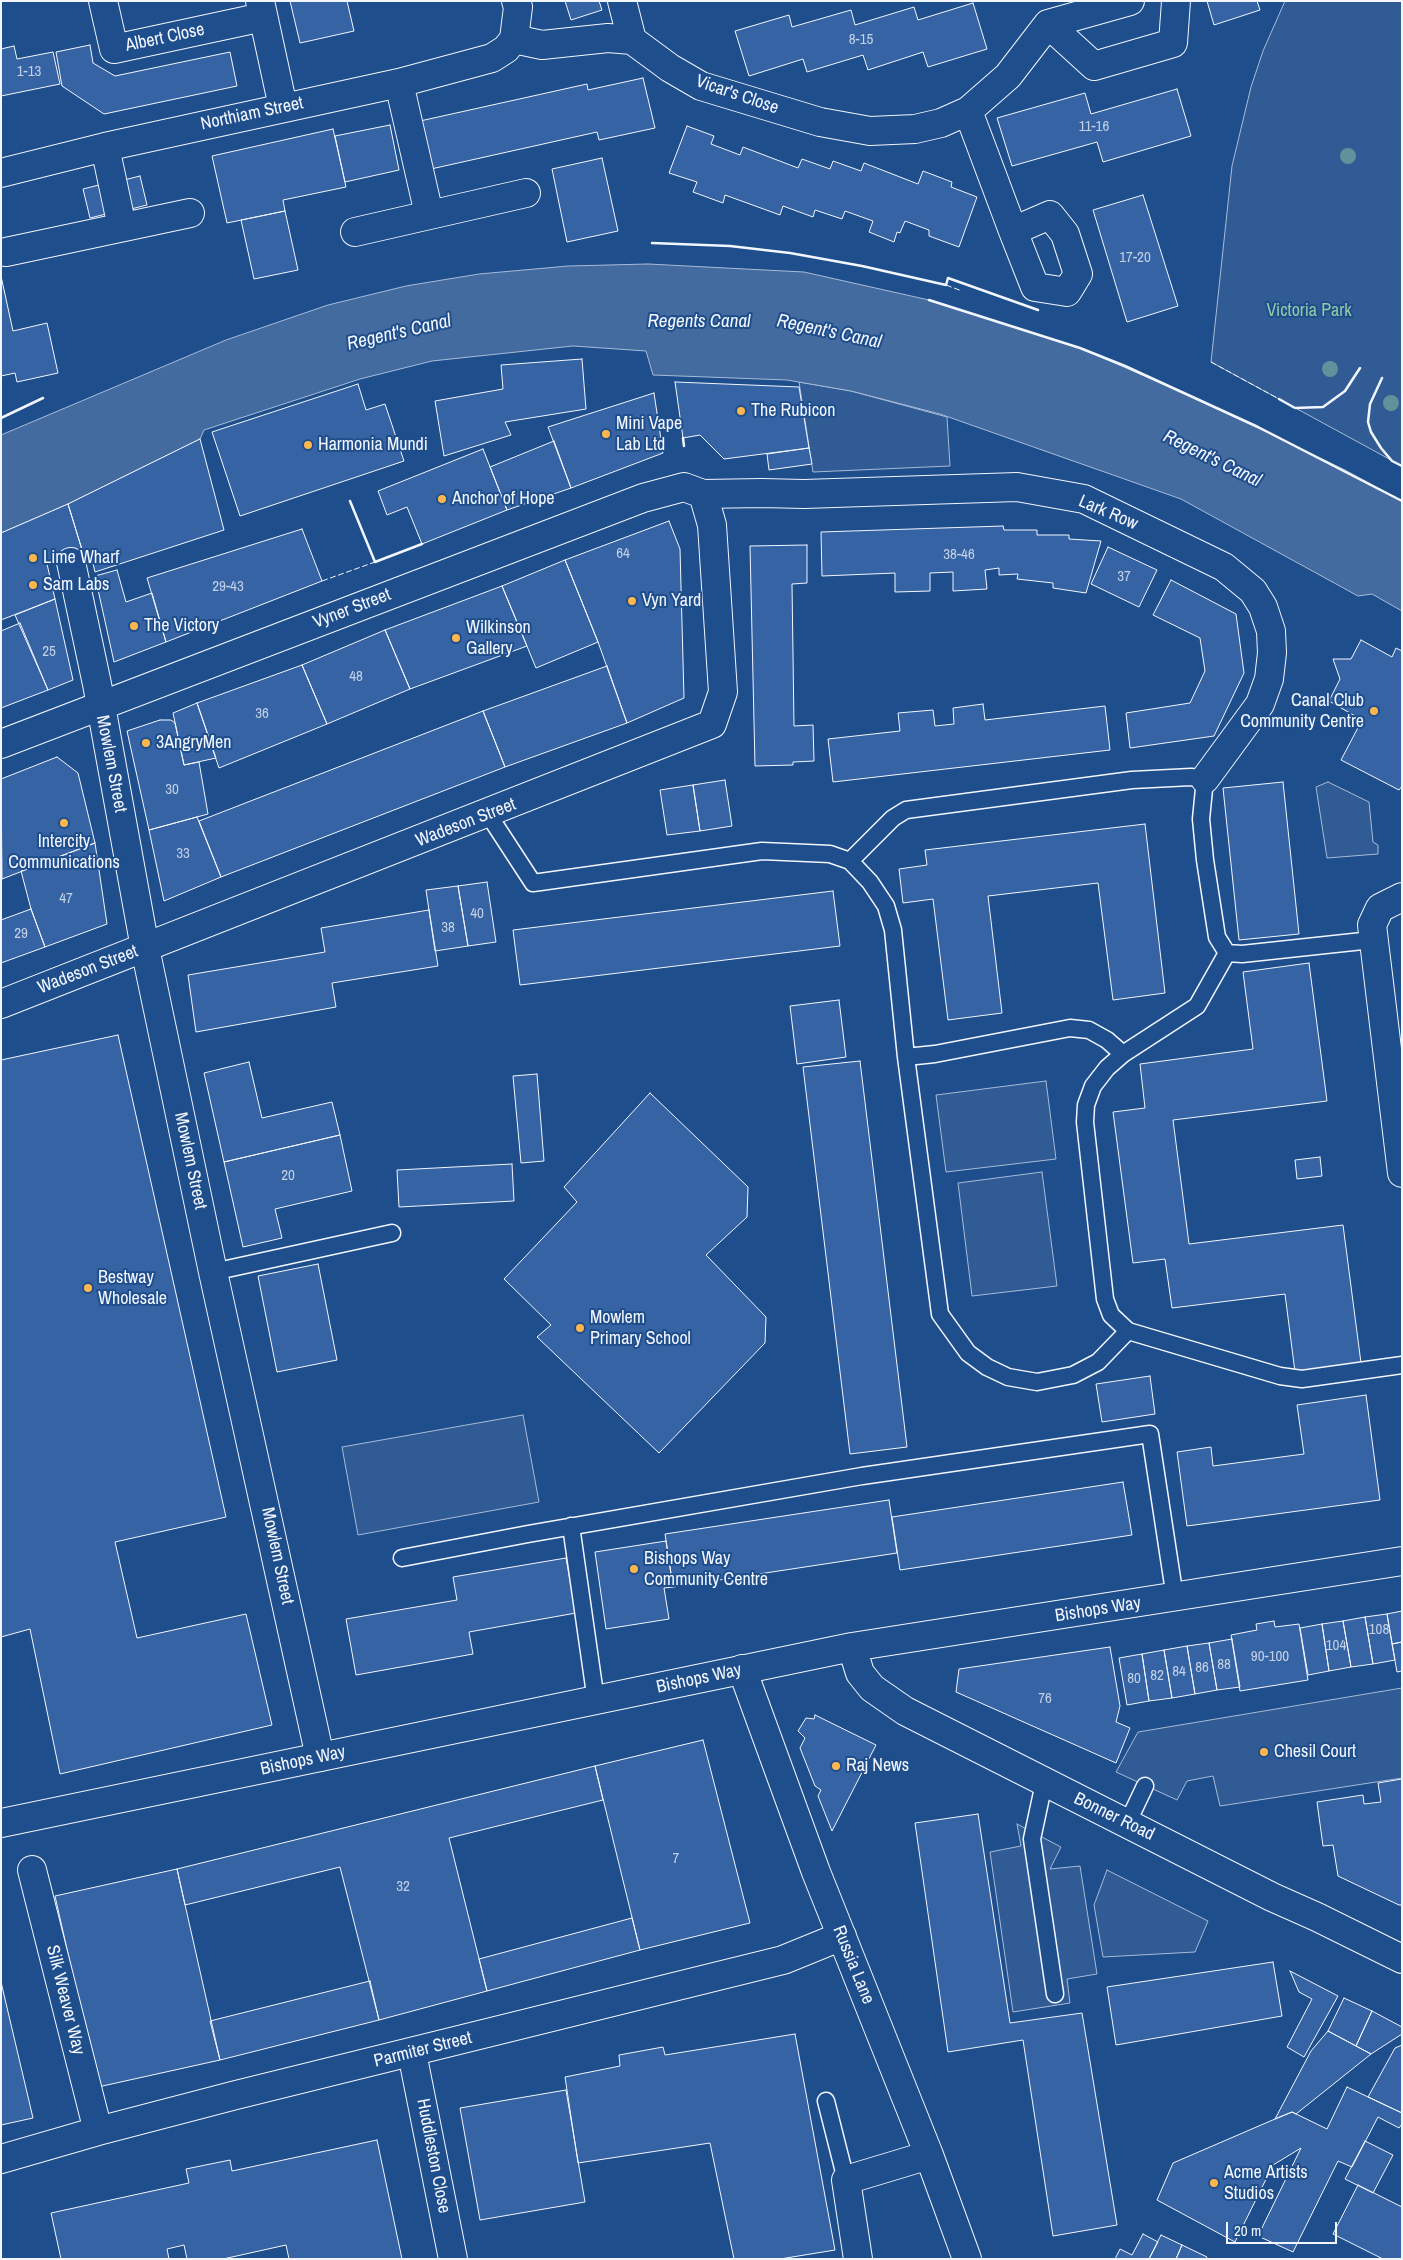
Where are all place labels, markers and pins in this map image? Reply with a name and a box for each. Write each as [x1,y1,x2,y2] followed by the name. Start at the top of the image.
[751,400,836,422] place label: The Rubicon
[735,405,747,417] marker: The Rubicon
[616,413,682,456] place label: Mini Vape Lab Ltd
[600,428,612,440] marker: Mini Vape Lab Ltd
[318,434,428,456] place label: Harmonia Mundi
[302,439,314,451] marker: Harmonia Mundi
[452,488,555,510] place label: Anchor of Hope
[436,493,448,505] marker: Anchor of Hope
[43,547,119,569] place label: Lime Wharf
[27,552,39,564] marker: Lime Wharf
[43,574,109,596] place label: Sam Labs
[27,579,39,591] marker: Sam Labs
[642,590,701,612] place label: Vyn Yard
[626,595,638,607] marker: Vyn Yard
[144,615,219,637] place label: The Victory
[466,617,531,660] place label: Wilkinson Gallery
[128,620,140,632] marker: The Victory
[450,632,462,644] marker: Wilkinson Gallery
[1240,690,1364,732] place label: Canal Club Community Centre
[1368,705,1380,717] marker: Canal Club Community Centre
[156,732,231,754] place label: 3AngryMen
[140,737,152,749] marker: 3AngryMen
[58,817,70,829] marker: Intercity Communications
[8,831,120,874] place label: Intercity Communications
[98,1267,167,1310] place label: Bestway Wholesale
[82,1282,94,1294] marker: Bestway Wholesale
[590,1307,691,1350] place label: Mowlem Primary School
[574,1322,586,1334] marker: Mowlem Primary School
[644,1548,768,1590] place label: Bishops Way Community Centre
[628,1563,640,1575] marker: Bishops Way Community Centre
[1274,1741,1356,1763] place label: Chesil Court
[1258,1746,1270,1758] marker: Chesil Court
[846,1755,909,1777] place label: Raj News
[830,1760,842,1772] marker: Raj News
[1224,2162,1308,2204] place label: Acme Artists Studios
[1208,2177,1220,2189] marker: Acme Artists Studios

